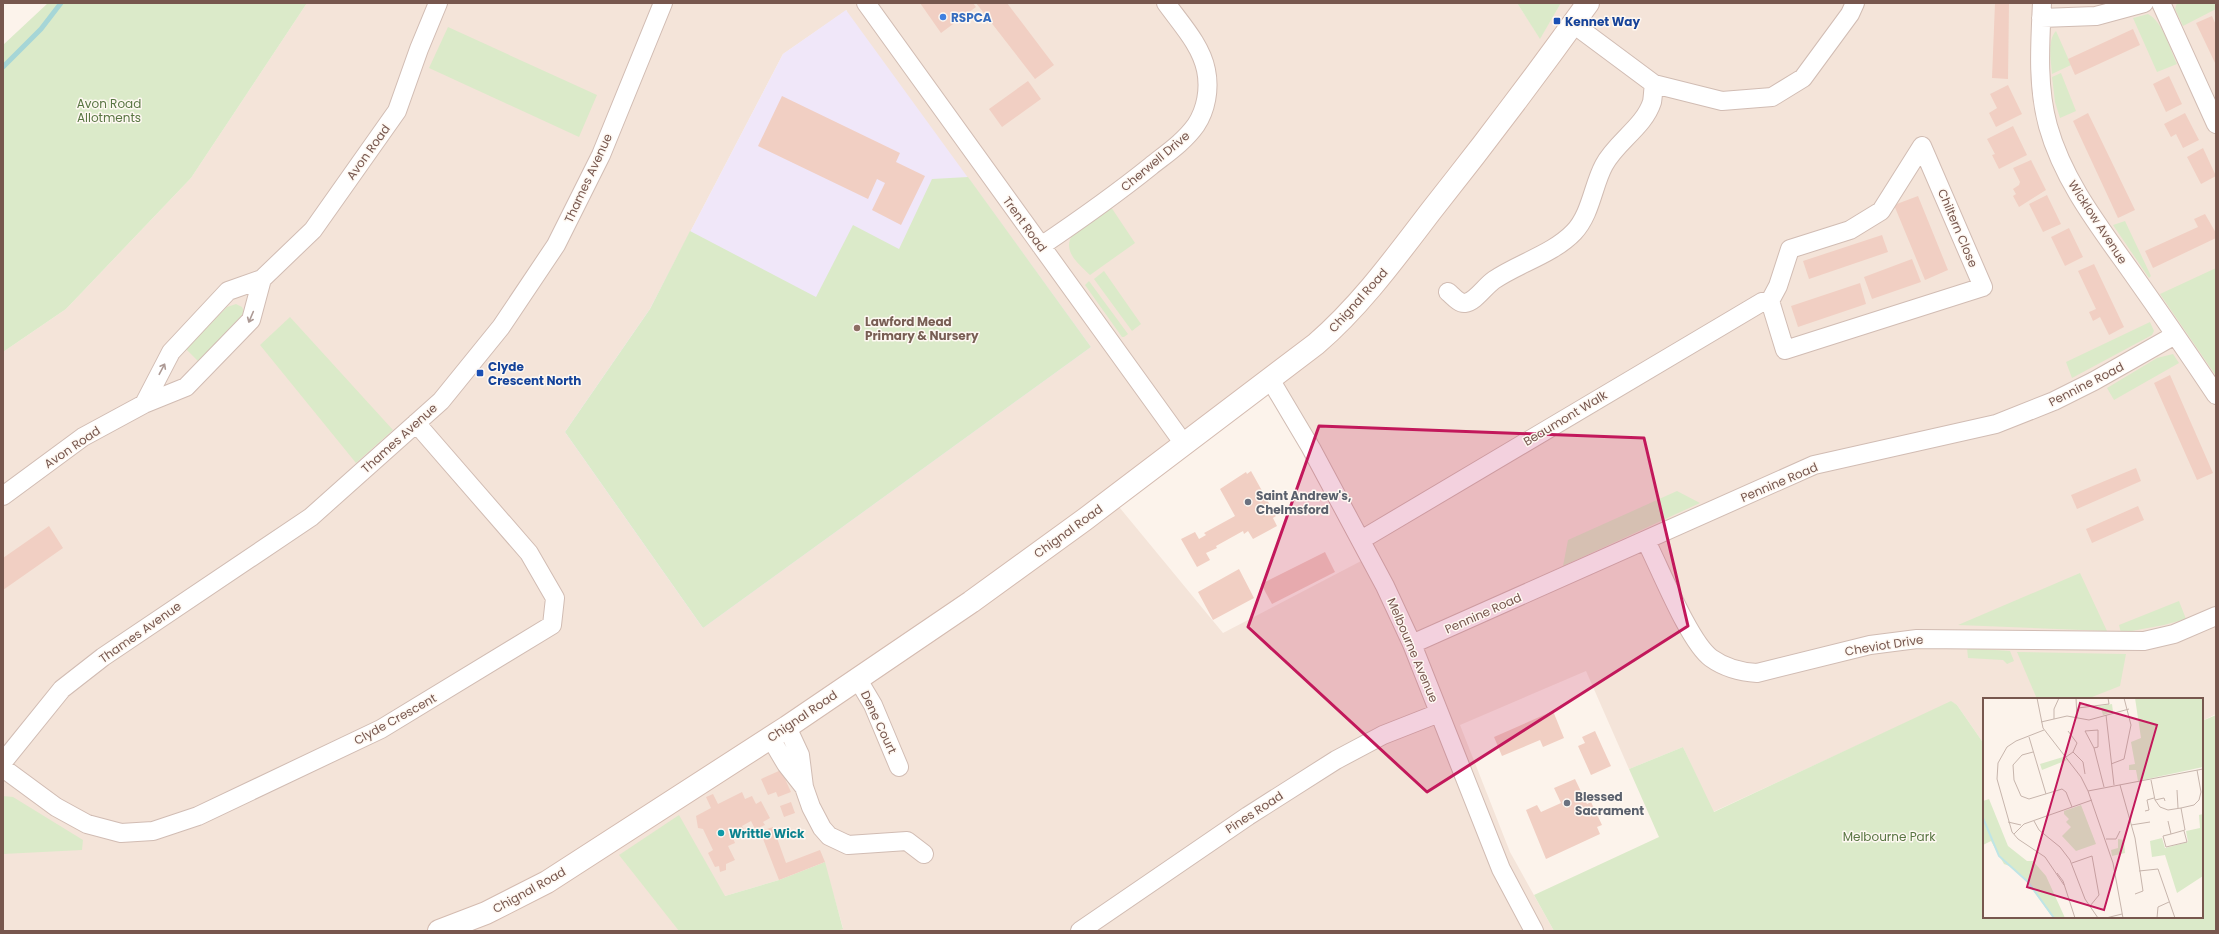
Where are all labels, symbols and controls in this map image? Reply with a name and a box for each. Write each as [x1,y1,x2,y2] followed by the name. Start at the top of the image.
[951,9,992,26] place label: RSPCA
[938,12,948,22] marker: RSPCA
[1565,13,1641,30] place label: Kennet Way
[1552,16,1562,26] marker: Kennet Way
[77,95,141,126] park label: Avon Road Allotments
[342,121,394,183] street label: Avon Road
[1117,127,1193,195] street label: Cherwell Drive
[560,131,616,225] street label: Thames Avenue
[2064,177,2132,267] street label: Wicklow Avenue
[1934,186,1982,270] street label: Chiltern Close
[999,193,1051,255] street label: Trent Road
[1325,264,1391,336] street label: Chignal Road
[247,310,254,322] one-way arrow
[865,313,979,344] place label: Lawford Mead Primary & Nursery
[852,323,862,333] marker: Lawford Mead Primary & Nursery
[488,358,581,389] place label: Clyde Crescent North
[2046,358,2126,410] street label: Pennine Road
[159,363,166,375] one-way arrow
[475,368,485,378] marker: Clyde Crescent North
[1520,386,1611,450] street label: Beaumont Walk
[357,399,441,477] street label: Thames Avenue
[40,422,104,472] street label: Avon Road
[1738,458,1820,506] street label: Pennine Road
[1256,487,1351,518] place label: Saint Andrew's, Chelmsford
[1243,497,1253,507] marker: Saint Andrew's, Chelmsford
[1030,500,1106,562] street label: Chignal Road
[1442,589,1524,637] street label: Pennine Road
[1383,595,1443,705] street label: Melbourne Avenue
[96,597,184,667] street label: Thames Avenue
[1843,630,1925,660] street label: Cheviot Drive
[764,686,840,746] street label: Chignal Road
[857,688,901,756] street label: Dene Court
[351,689,439,749] street label: Clyde Crescent
[1983,698,2203,918] inset map
[1222,787,1286,837] street label: Pines Road
[1575,788,1644,819] place label: Blessed Sacrament
[1562,798,1572,808] marker: Blessed Sacrament
[729,825,805,842] place label: Writtle Wick
[716,828,726,838] marker: Writtle Wick
[1843,828,1936,845] park label: Melbourne Park
[489,863,569,917] street label: Chignal Road

